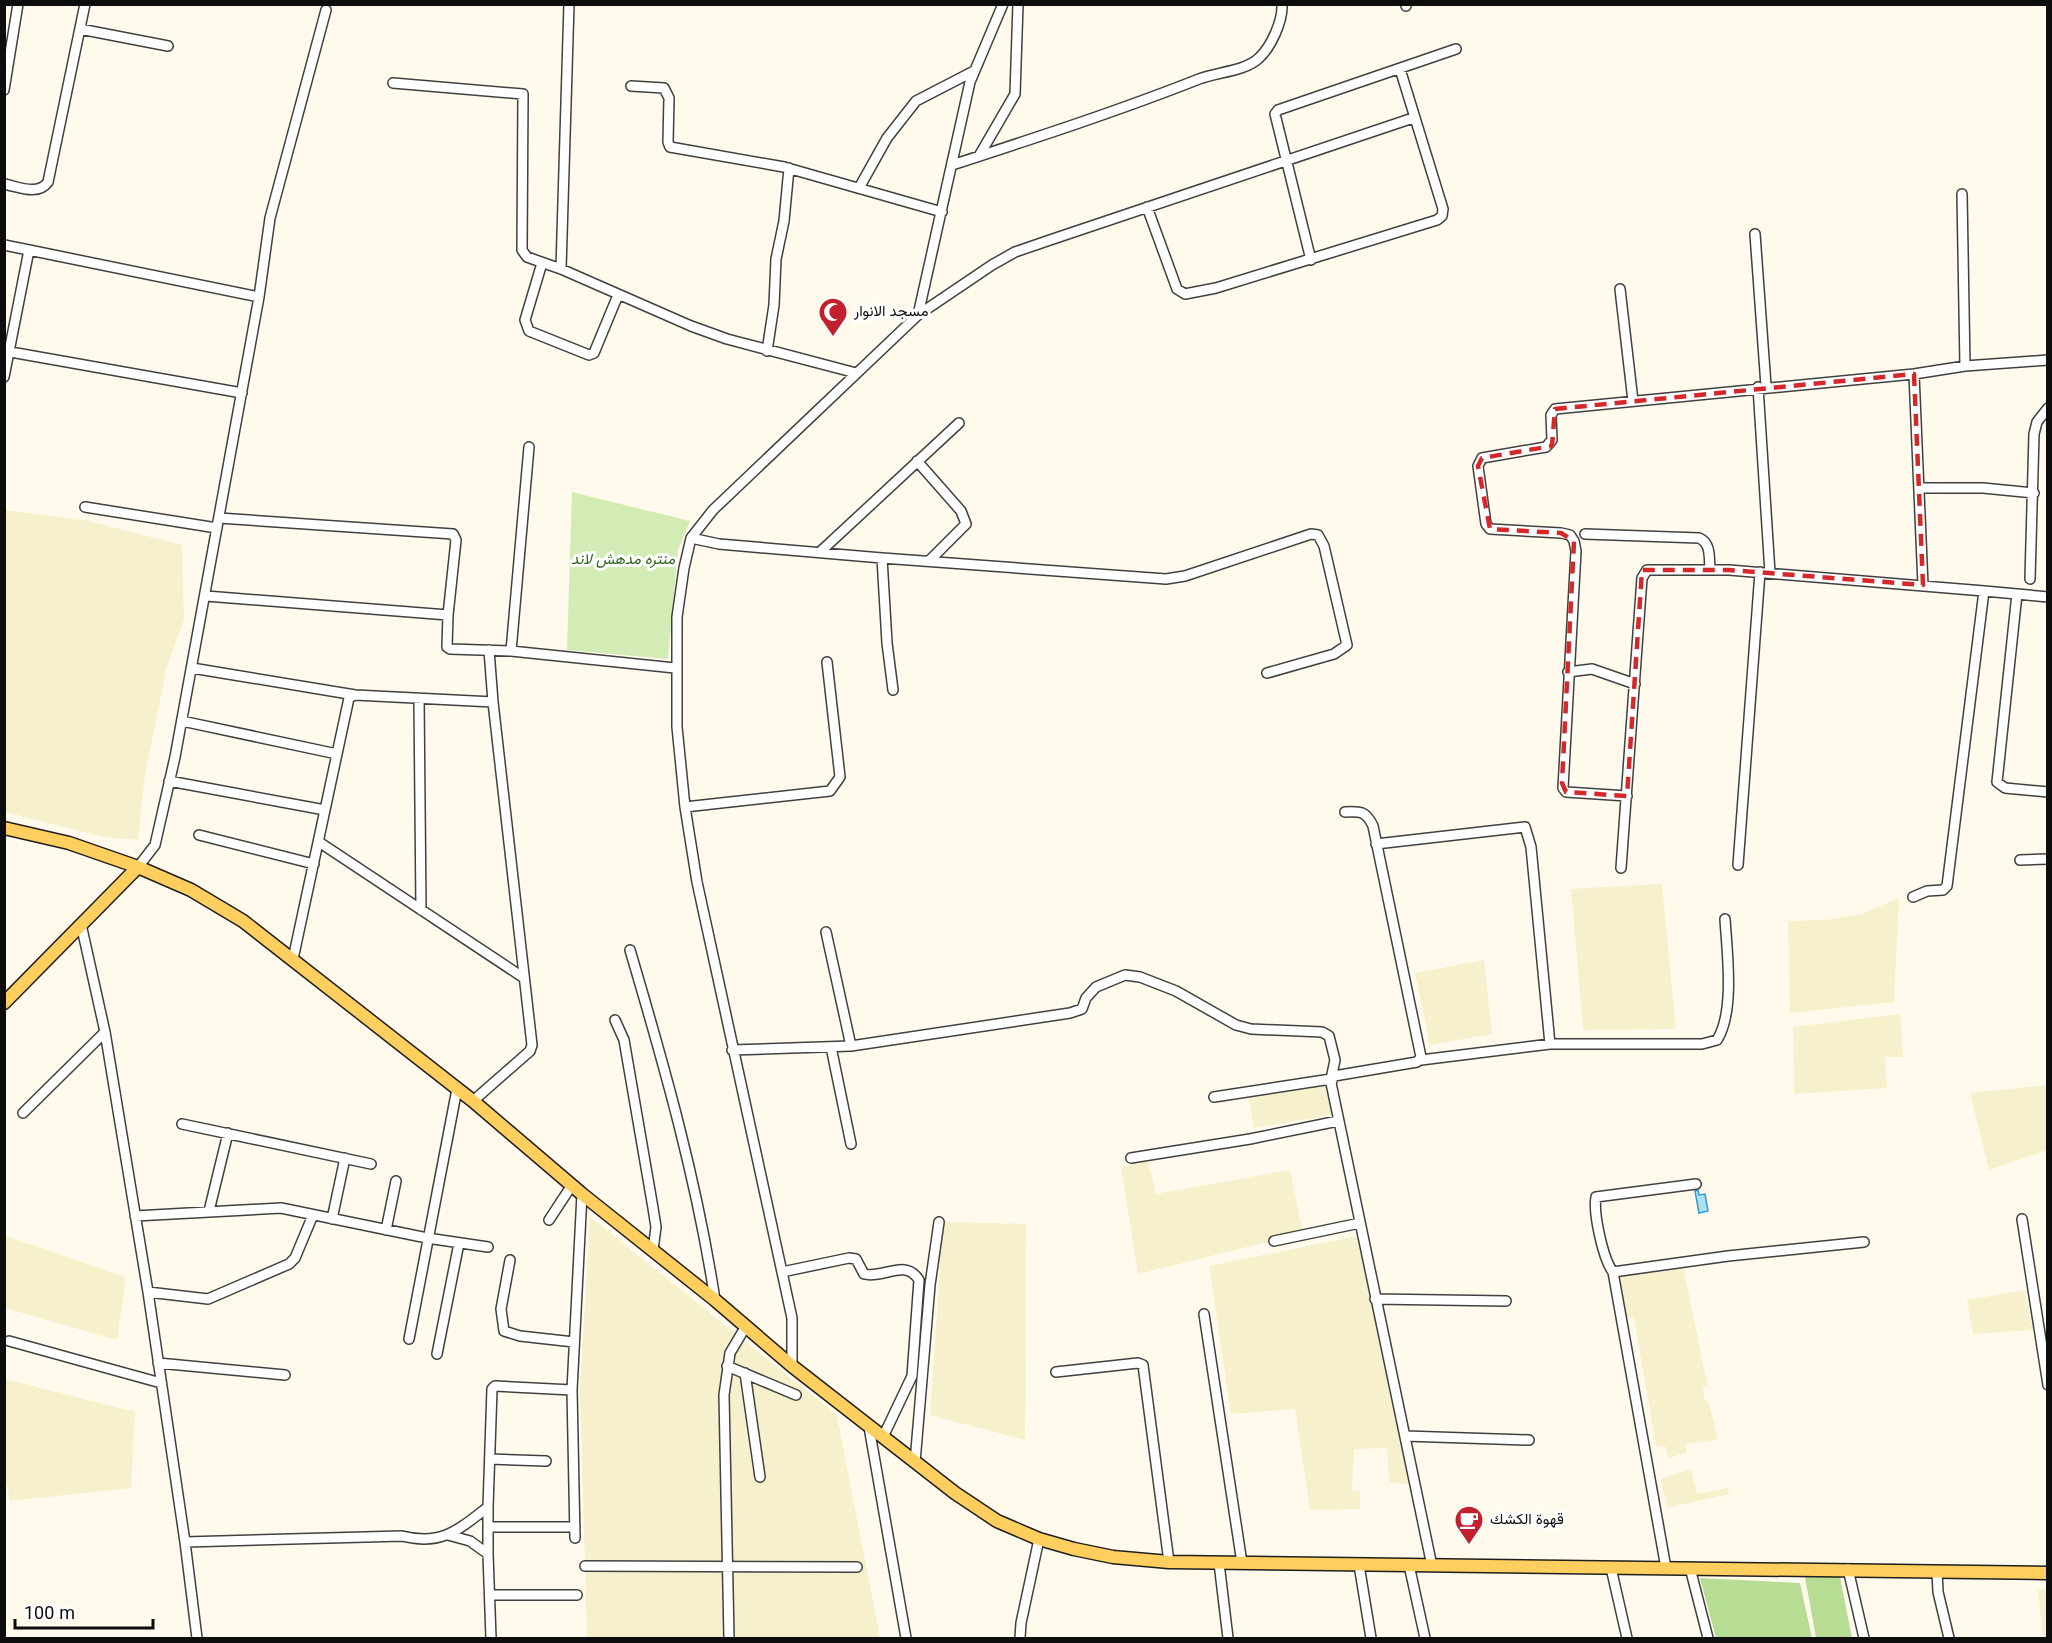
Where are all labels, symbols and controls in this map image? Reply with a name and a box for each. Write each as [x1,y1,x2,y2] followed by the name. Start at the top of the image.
[817,296,849,338] mosque icon: مسجد الانوار
[853,301,928,324] place label: مسجد الانوار
[571,549,676,572] park label: منتره مدهش لاند
[1453,1504,1485,1546] cafe icon: قهوة الكشك
[1490,1509,1564,1532] place label: قهوة الكشك
[15,1592,153,1630] scale bar
[24,1601,75,1629] text: 100 m

